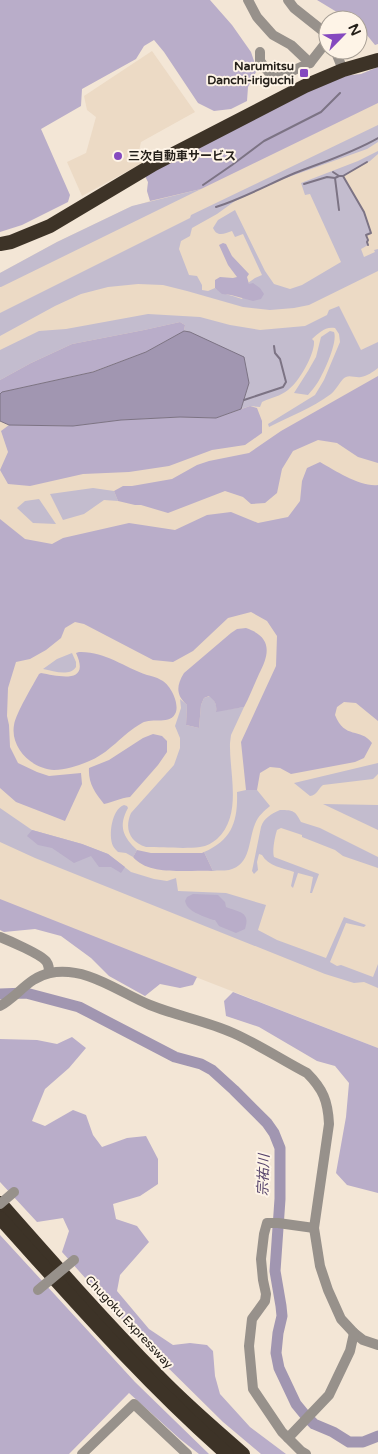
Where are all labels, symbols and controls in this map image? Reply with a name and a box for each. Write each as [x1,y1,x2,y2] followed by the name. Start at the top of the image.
[318,10,368,60] north arrow
[344,21,364,39] text: N
[207,59,294,88] place label: Narumitsu Danchi-iriguchi
[298,67,310,79] marker: Narumitsu Danchi-iriguchi
[128,149,236,163] place label: 三次自動車サービス
[112,150,124,162] marker: 三次自動車サービス
[254,1152,273,1196] water label: 宗祐川
[82,1273,176,1372] street label: Chugoku Expressway

